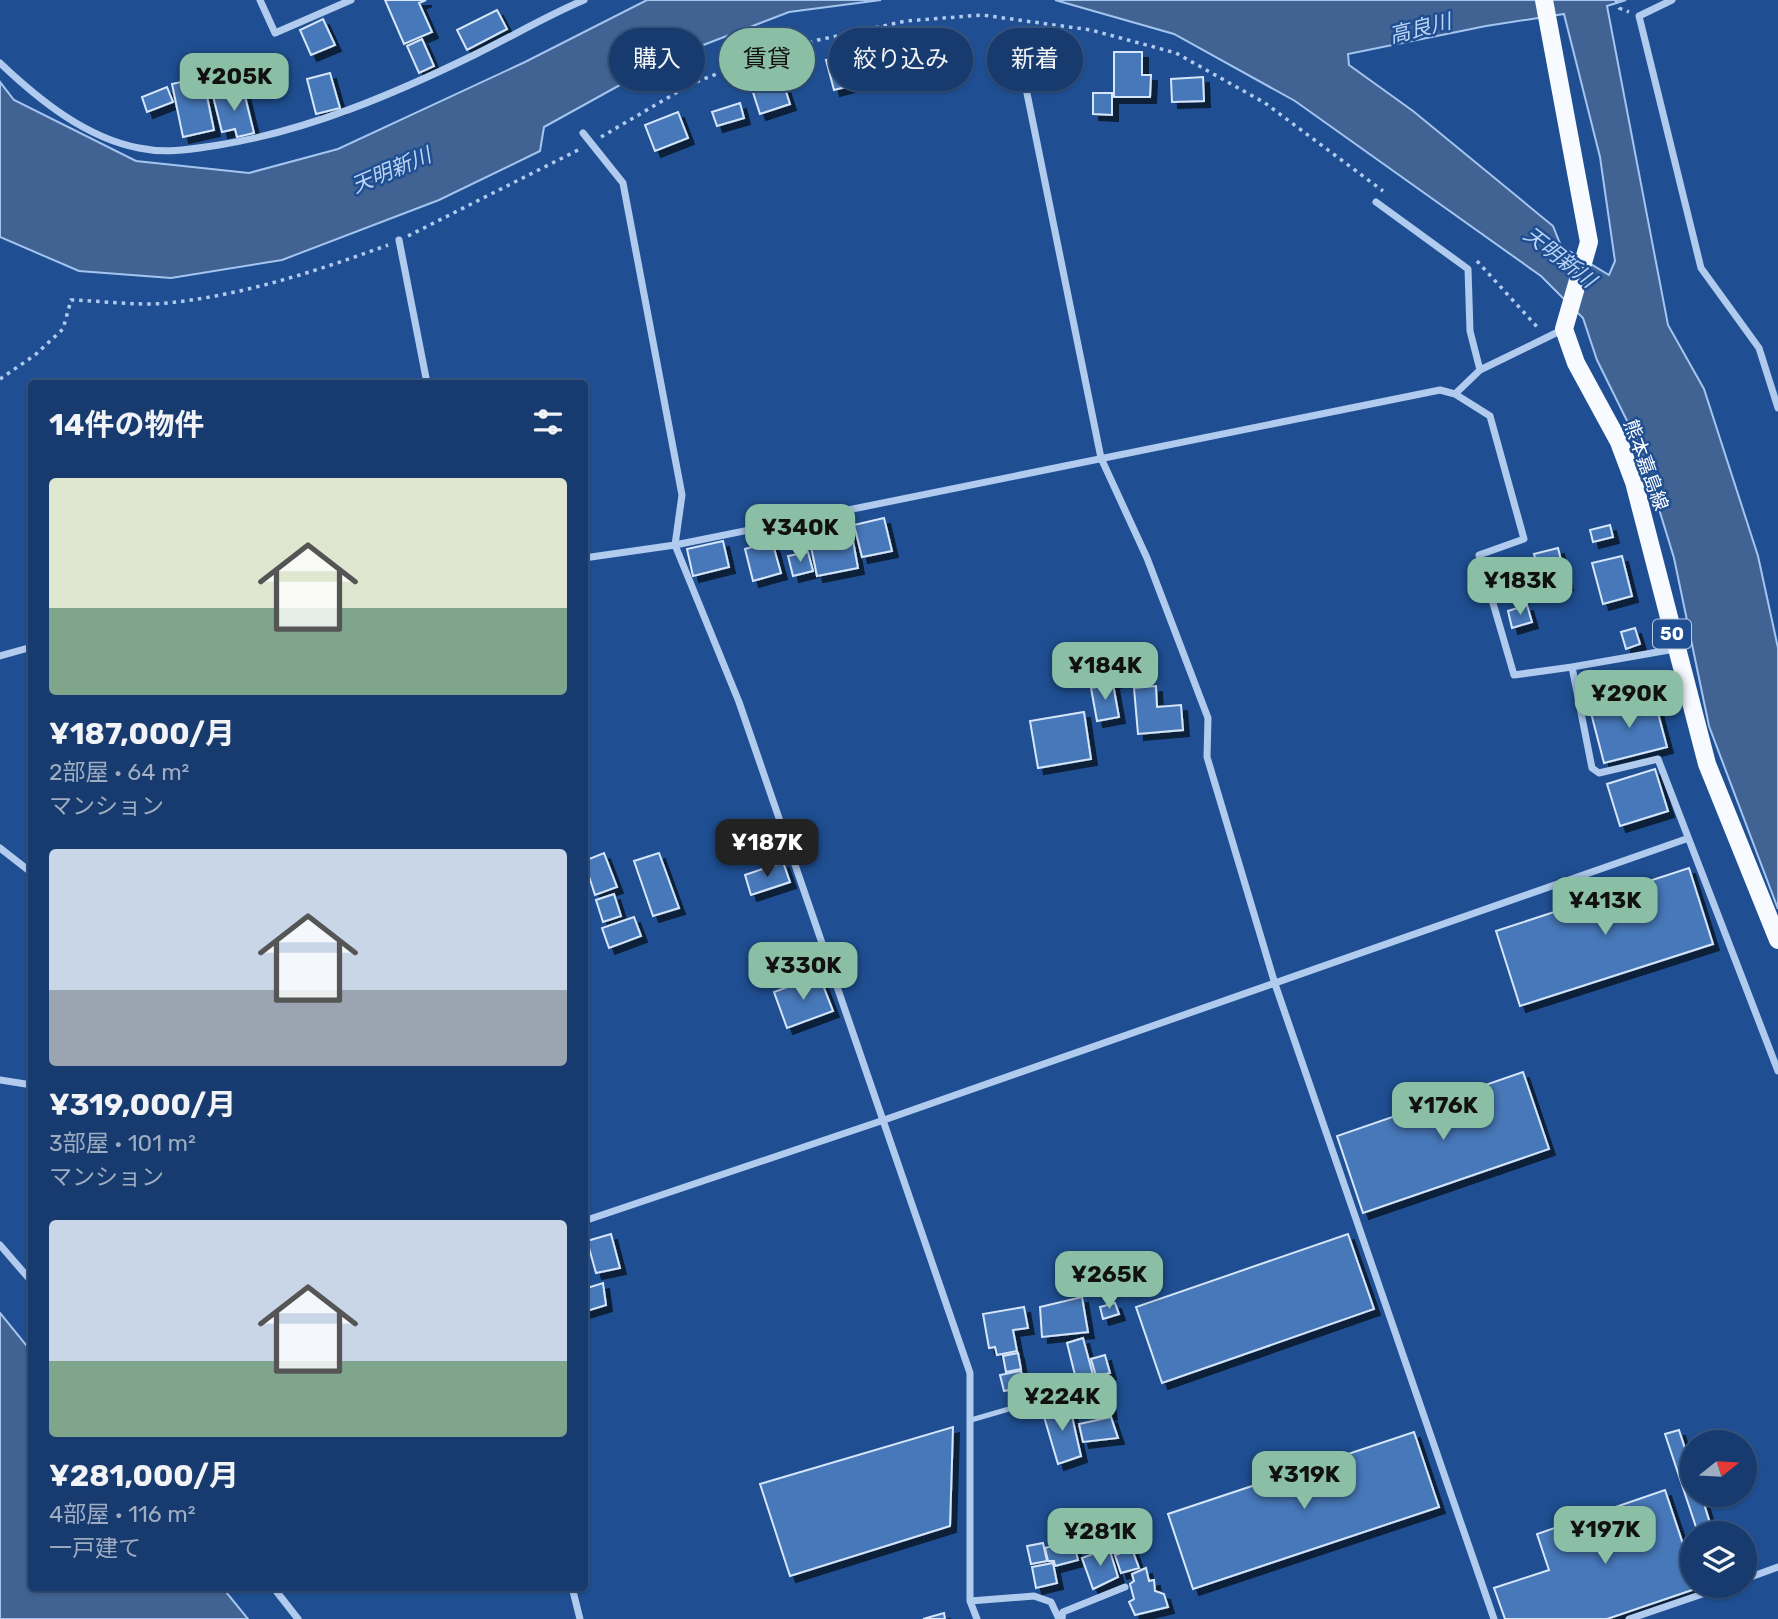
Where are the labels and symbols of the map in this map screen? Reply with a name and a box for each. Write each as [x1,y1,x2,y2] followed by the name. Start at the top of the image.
[1386,8,1456,48] water label: 高良川
[185,54,283,113] pin: ¥205K
[347,141,436,198] water label: 天明新川
[1519,221,1602,294] water label: 天明新川
[1619,416,1673,514] street label: 熊本嘉島線
[751,504,849,564] pin: ¥340K
[1471,558,1569,617] pin: ¥183K
[1653,620,1691,648] road number: 50
[1056,642,1154,702] pin: ¥184K
[1580,670,1678,730] pin: ¥290K
[718,820,816,879] pin: ¥187K
[1556,878,1654,937] pin: ¥413K
[754,942,852,1002] pin: ¥330K
[1394,1082,1492,1142] pin: ¥176K
[1060,1252,1158,1311] pin: ¥265K
[1013,1374,1111,1433] pin: ¥224K
[1680,1430,1757,1507] north arrow
[1255,1452,1353,1511] pin: ¥319K
[1556,1506,1654,1566] pin: ¥197K
[1051,1508,1149,1568] pin: ¥281K

